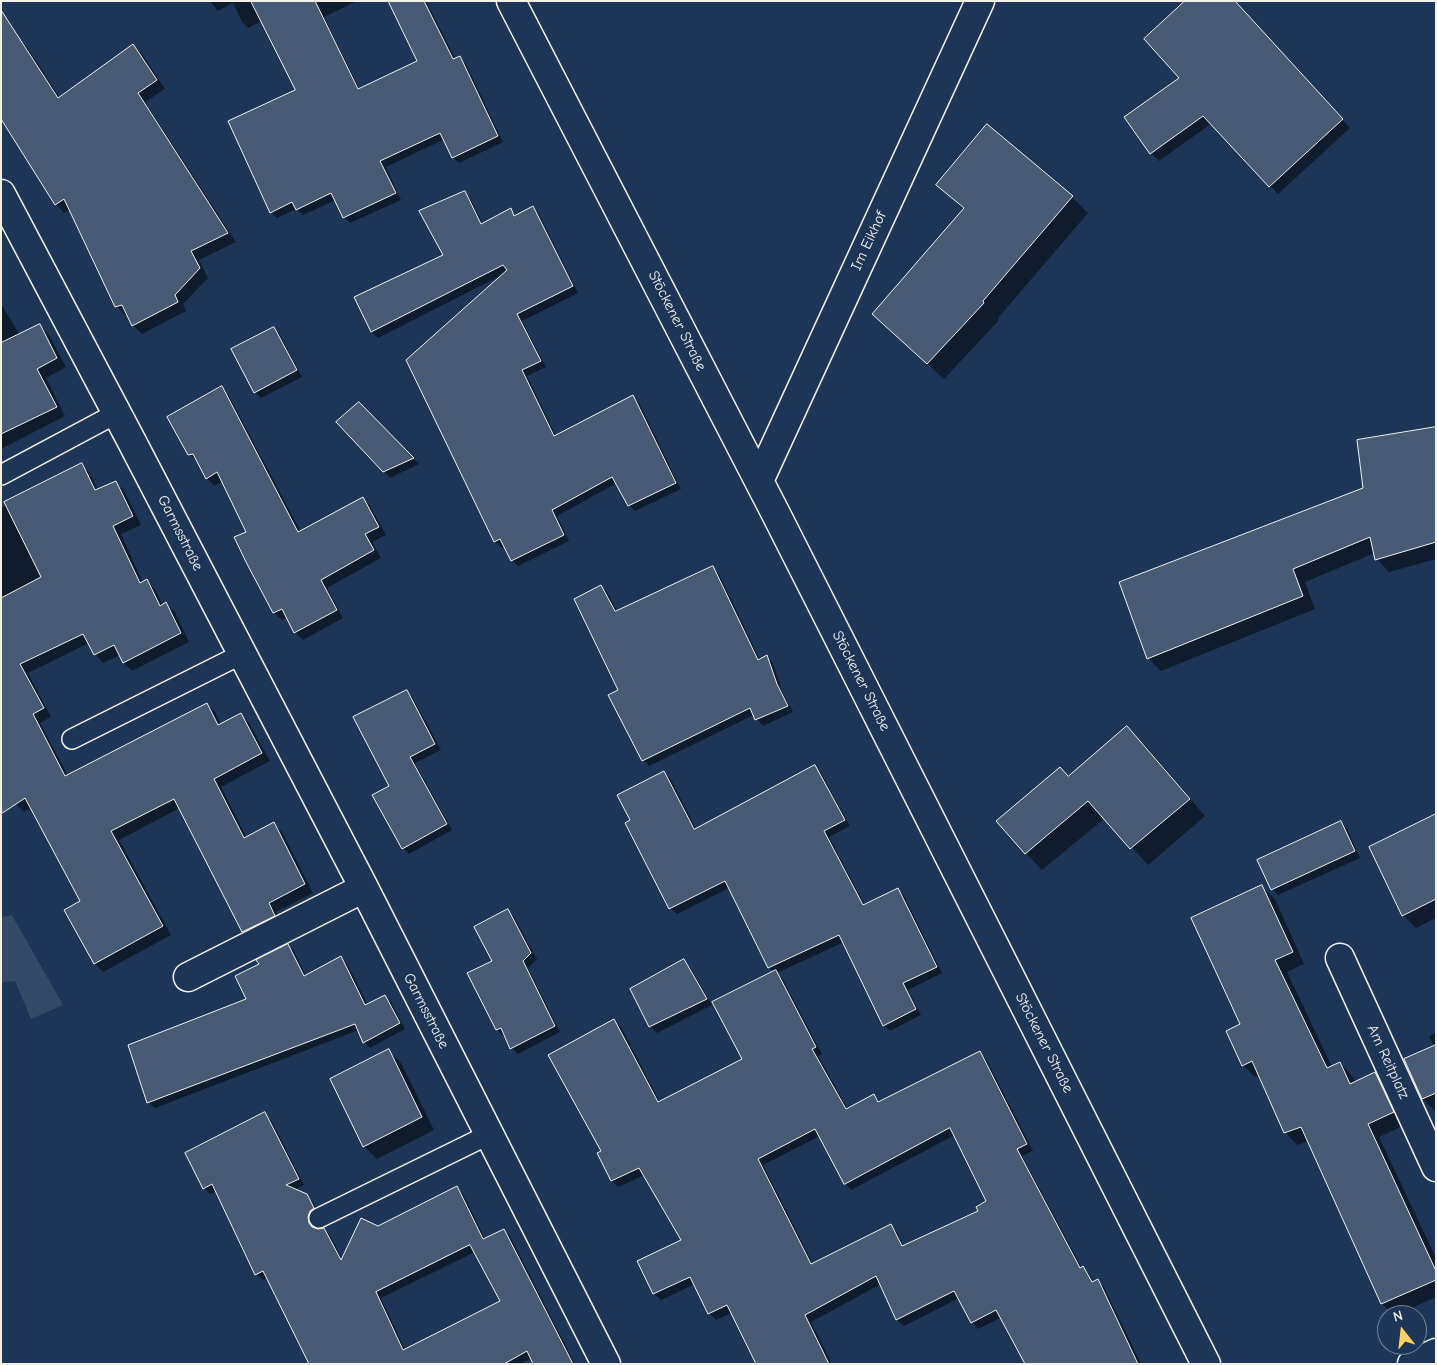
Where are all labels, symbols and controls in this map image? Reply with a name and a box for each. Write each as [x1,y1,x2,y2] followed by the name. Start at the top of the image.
[848,209,890,273] street label: Im Eikhof
[644,268,710,374] street label: Stöckener Straße
[153,492,207,574] street label: Garmsstraße
[828,628,894,734] street label: Stöckener Straße
[399,970,453,1052] street label: Garmsstraße
[1011,990,1077,1096] street label: Stöckener Straße
[1363,1022,1413,1102] street label: Am Reitplatz
[1377,1305,1427,1355] north arrow
[1391,1307,1405,1325] text: N

